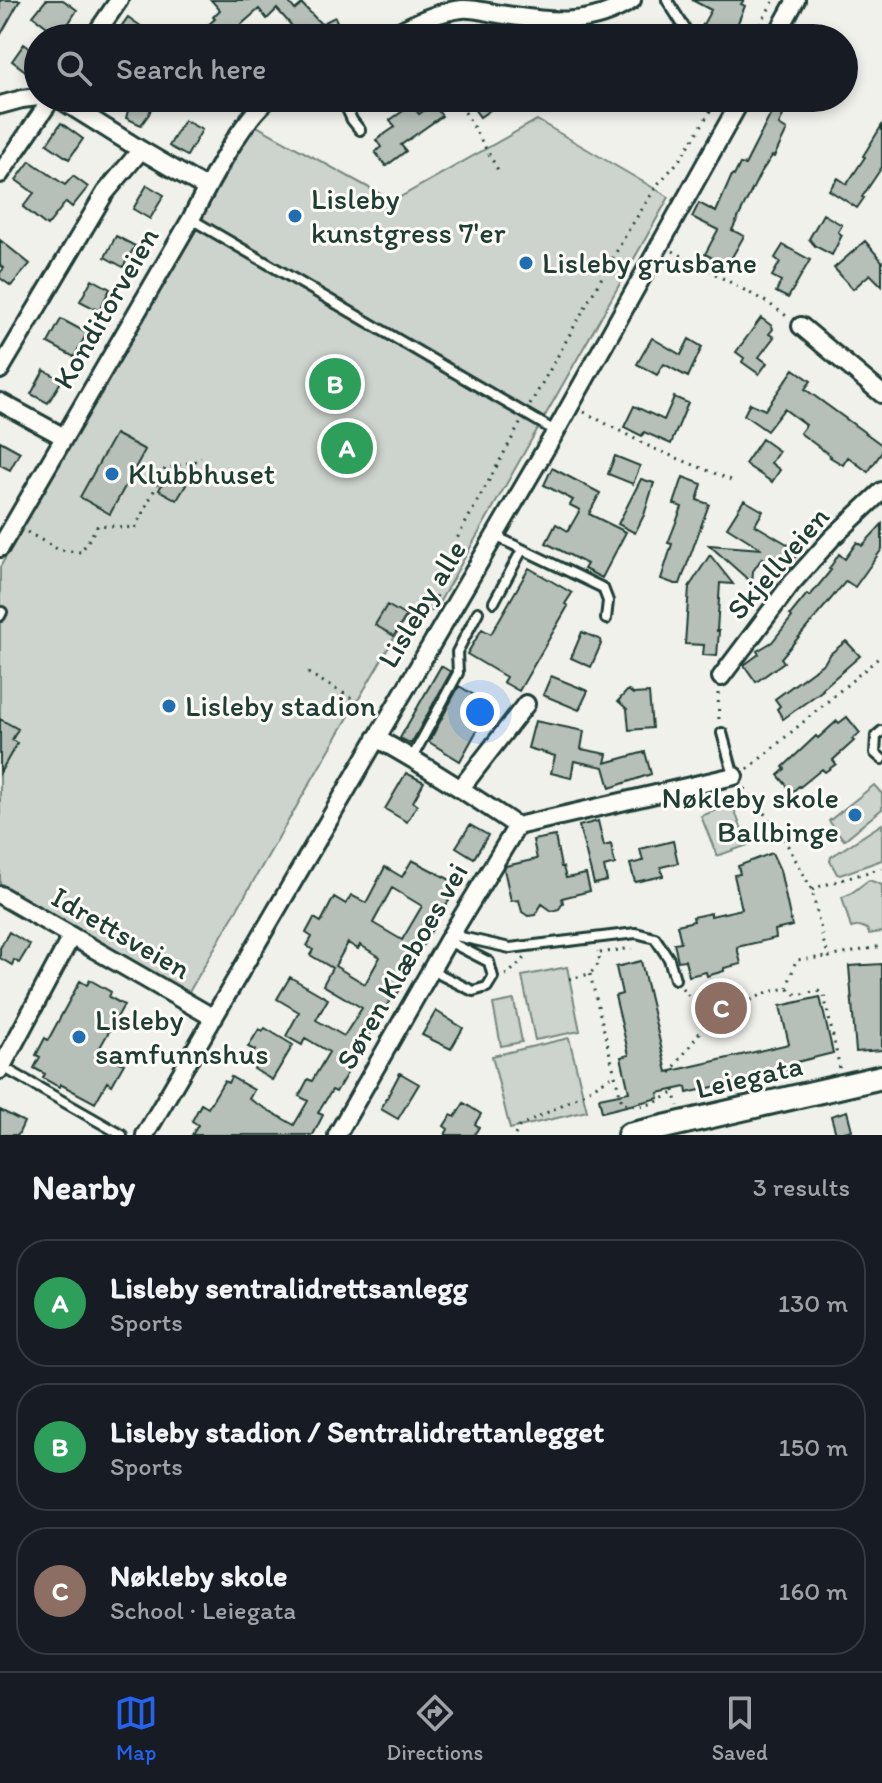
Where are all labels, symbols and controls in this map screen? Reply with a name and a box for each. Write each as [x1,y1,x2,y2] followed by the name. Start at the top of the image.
[24,24,858,112] search box
[52,46,96,90] icon: search
[116,50,266,87] text: Search here
[311,180,506,251] place label: Lisleby kunstgress 7'er
[286,207,304,225] marker: Lisleby kunstgress 7'er
[44,220,167,395] street label: Konditorveien
[542,244,757,281] place label: Lisleby grusbane
[517,254,535,272] marker: Lisleby grusbane
[309,354,361,414] pin: B
[321,418,373,478] pin: A
[128,455,275,492] place label: Klubbhuset
[103,465,121,483] marker: Klubbhuset
[718,498,837,627] street label: Skjellveien
[369,533,474,674] street label: Lisleby alle
[185,687,376,724] place label: Lisleby stadion
[460,692,500,732] your location
[160,697,178,715] marker: Lisleby stadion
[662,779,839,850] place label: Nøkleby skole Ballbinge
[846,806,864,824] marker: Nøkleby skole Ballbinge
[327,856,476,1076] street label: Søren Klæboes vei
[45,878,197,987] street label: Idrettsveien
[695,978,747,1038] pin: C
[95,1001,269,1072] place label: Lisleby samfunnshus
[70,1028,88,1046] marker: Lisleby samfunnshus
[692,1046,806,1107] street label: Leiegata
[32,1167,135,1208] text: Nearby
[753,1171,850,1203] text: 3 results
[110,1269,468,1306] text: Lisleby sentralidrettsanlegg
[52,1287,68,1319] text: A
[778,1287,848,1319] text: 130 m
[110,1306,183,1338] text: Sports
[110,1413,604,1450] text: Lisleby stadion / Sentralidrettanlegget
[52,1431,68,1463] text: B
[779,1431,848,1463] text: 150 m
[110,1450,183,1482] text: Sports
[110,1557,287,1594] text: Nøkleby skole
[52,1575,68,1607] text: C
[778,1575,848,1607] text: 160 m
[110,1594,296,1626] text: School · Leiegata
[114,1691,158,1766] tab: Map
[387,1691,483,1766] tab: Directions
[712,1691,768,1766] tab: Saved

